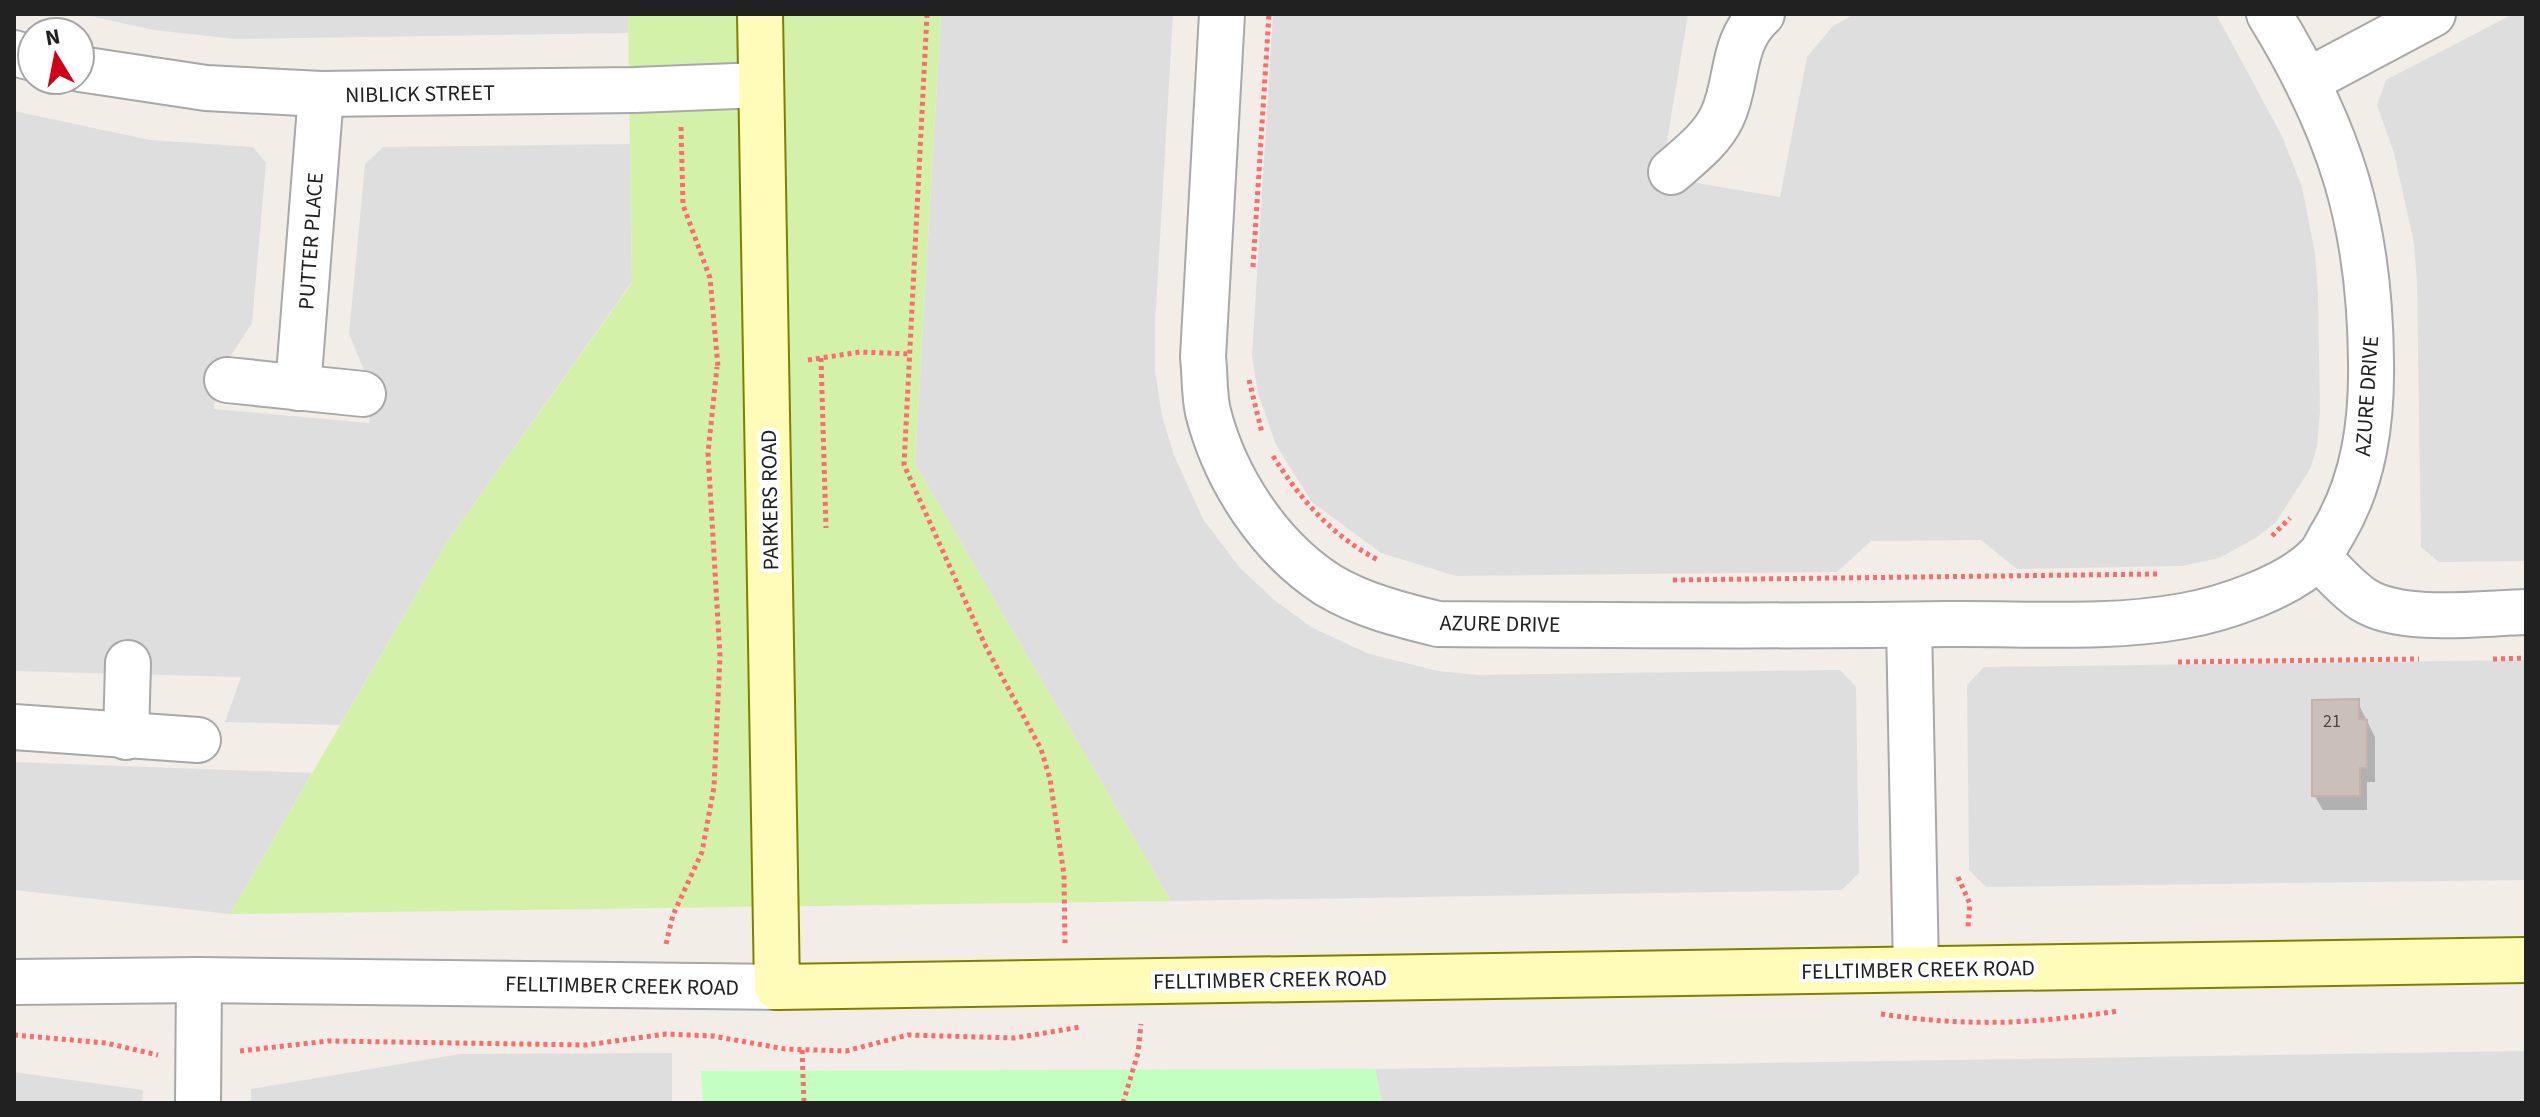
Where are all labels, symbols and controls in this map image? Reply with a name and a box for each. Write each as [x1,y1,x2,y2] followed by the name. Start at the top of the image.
[16,16,96,96] north arrow
[43,20,63,54] text: N
[345,77,495,111] street label: NIBLICK STREET
[290,171,332,311] street label: PUTTER PLACE
[2347,335,2387,457] street label: AZURE DRIVE
[753,429,787,571] street label: PARKERS ROAD
[1439,607,1561,641] street label: AZURE DRIVE
[2323,709,2341,734] house number: 21
[1801,952,2035,988] street label: FELLTIMBER CREEK ROAD
[1153,962,1387,998] street label: FELLTIMBER CREEK ROAD
[505,968,739,1004] street label: FELLTIMBER CREEK ROAD

